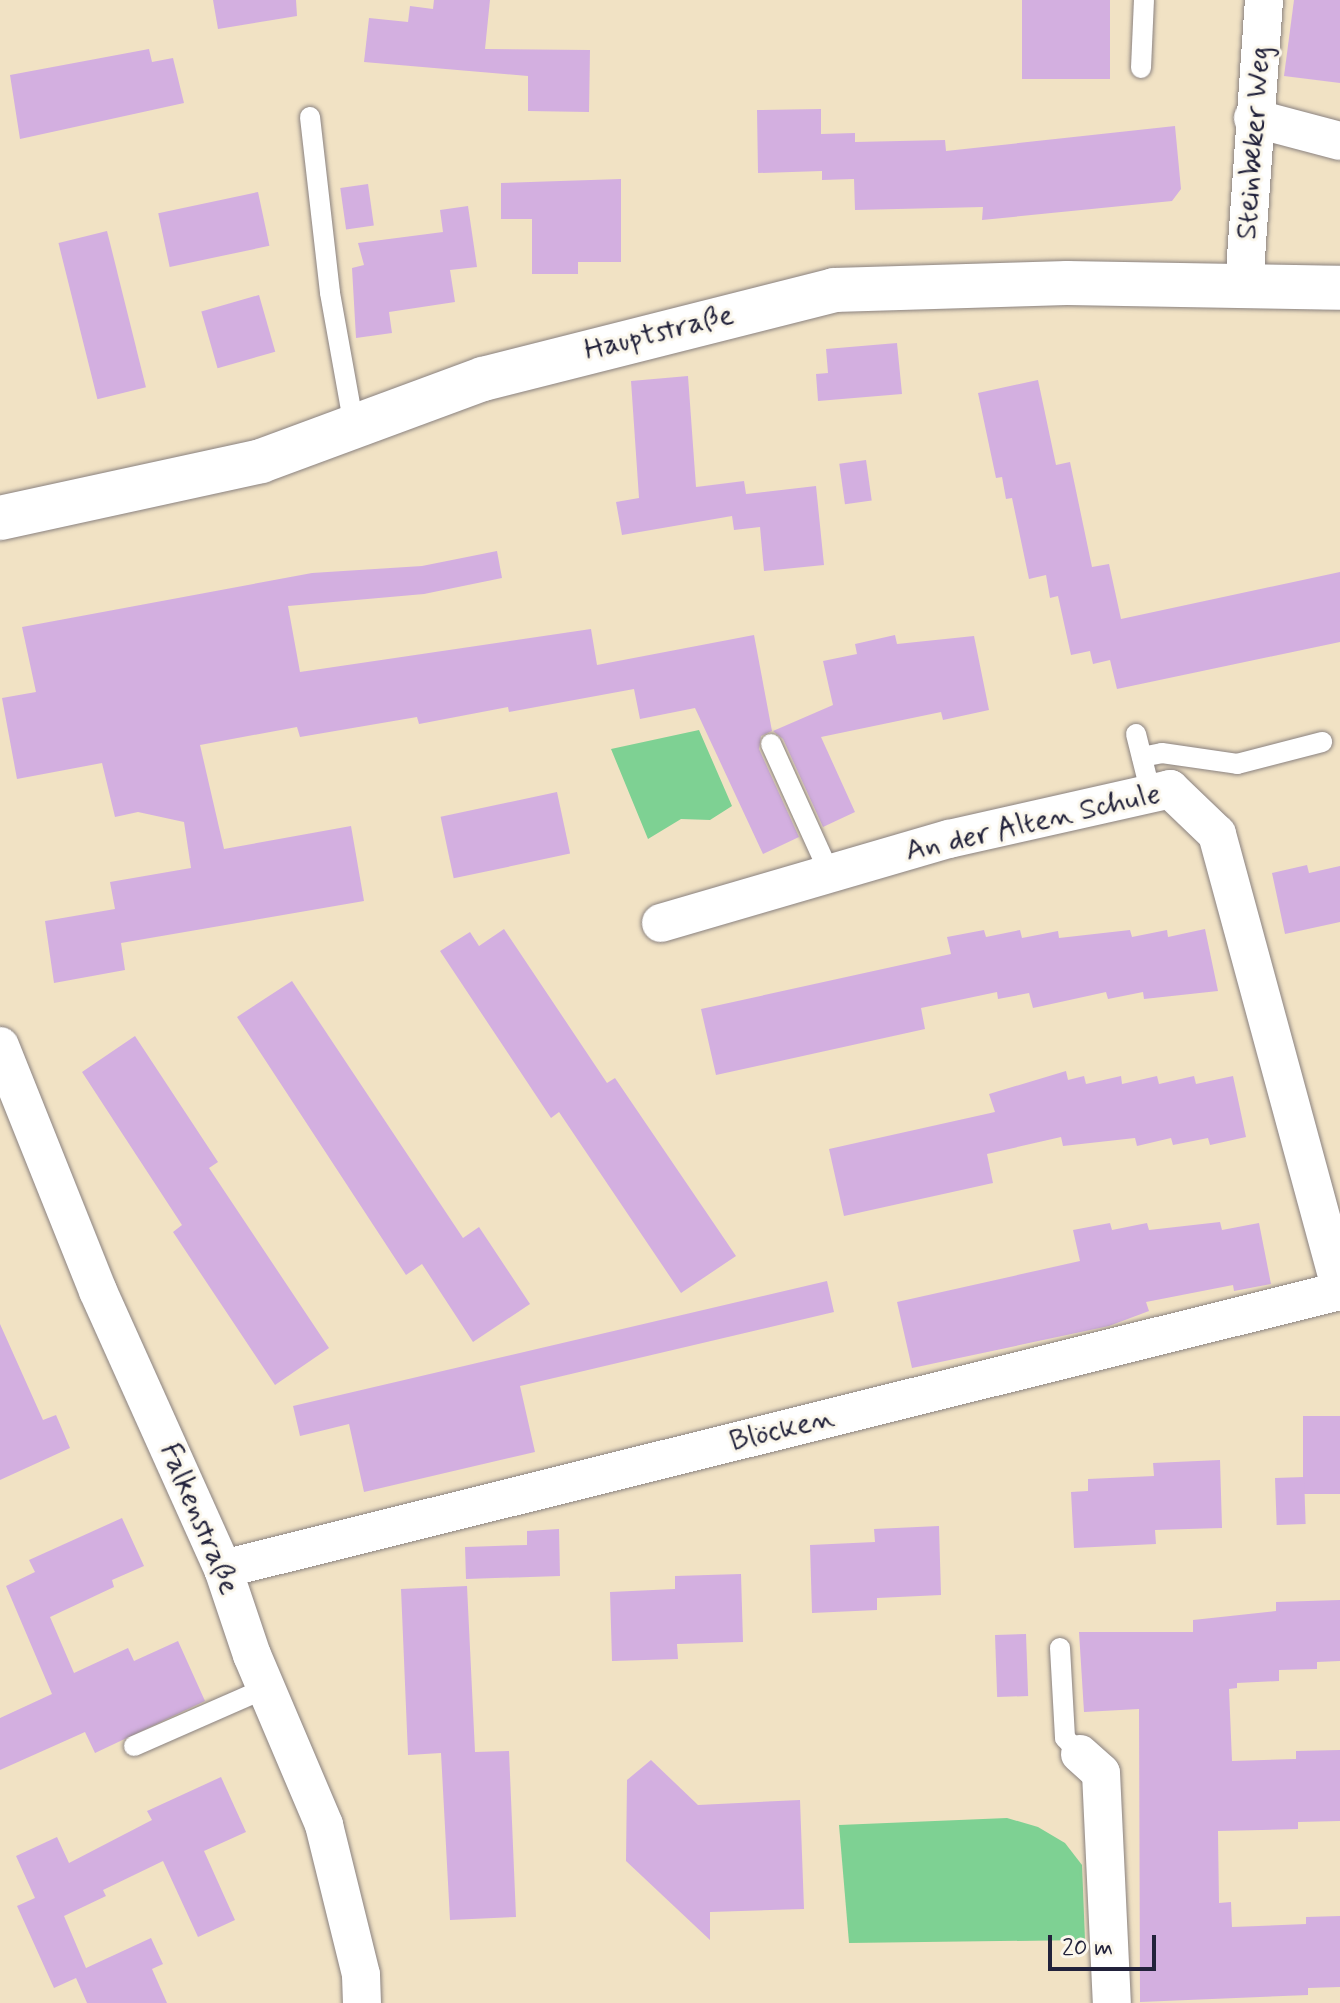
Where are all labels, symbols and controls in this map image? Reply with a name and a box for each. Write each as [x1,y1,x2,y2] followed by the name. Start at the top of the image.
[1229,44,1279,242] street label: Steinbeker Weg
[581,297,737,369] street label: Hauptstraße
[904,777,1162,869] street label: An der Alten Schule
[726,1400,838,1460] street label: Blöcken
[151,1438,247,1600] street label: Falkenstraße
[1052,1919,1160,1969] scale bar
[1062,1933,1113,1964] text: 20 m

